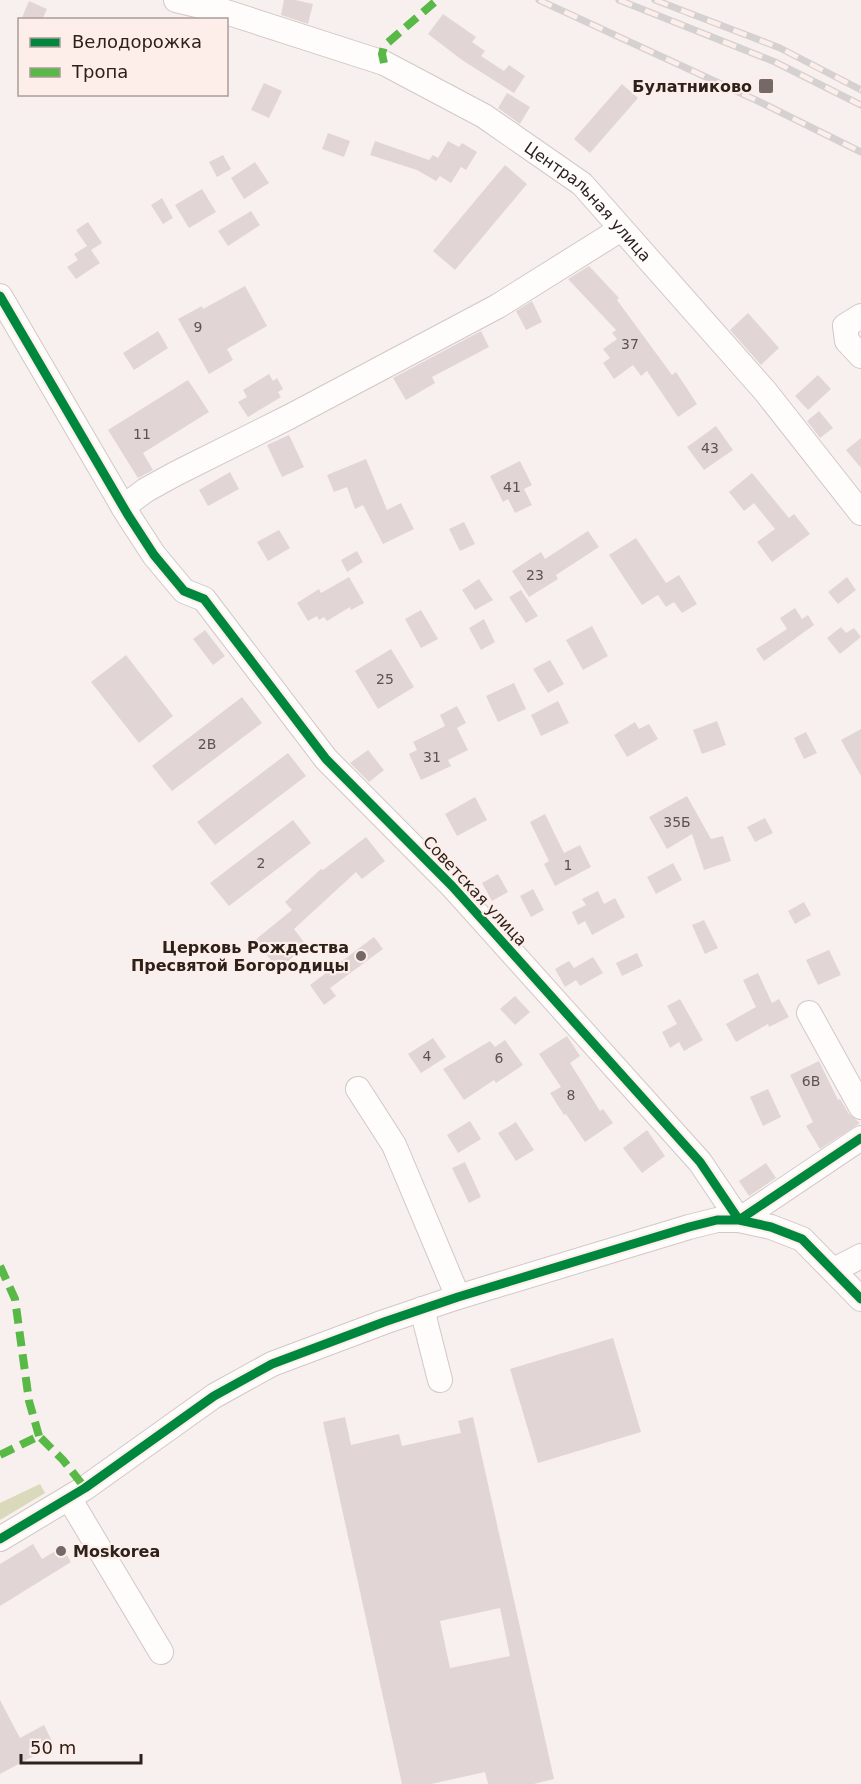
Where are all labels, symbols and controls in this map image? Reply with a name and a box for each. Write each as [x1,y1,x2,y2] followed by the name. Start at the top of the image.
[18,18,228,96] legend
[72,31,202,52] text: Велодорожка
[71,61,128,82] text: Тропа
[632,77,752,96] place label: Булатниково
[757,77,775,95] marker: Булатниково
[521,138,655,265] street label: Центральная улица
[194,319,202,335] house number: 9
[621,336,639,352] house number: 37
[133,426,151,442] house number: 11
[701,440,719,456] house number: 43
[503,479,521,495] house number: 41
[526,567,544,583] house number: 23
[376,671,394,687] house number: 25
[198,736,216,752] house number: 2В
[423,749,441,765] house number: 31
[663,814,691,830] house number: 35Б
[419,832,531,950] street label: Советская улица
[257,855,265,871] house number: 2
[564,857,572,873] house number: 1
[131,938,349,975] place label: Церковь Рождества Пресвятой Богородицы
[354,949,368,963] marker: Церковь Рождества Пресвятой Богородицы
[423,1048,432,1064] house number: 4
[495,1050,504,1066] house number: 6
[802,1073,820,1089] house number: 6В
[567,1087,575,1103] house number: 8
[73,1542,160,1561] place label: Moskorea
[54,1544,68,1558] marker: Moskorea
[21,1727,141,1765] scale bar
[30,1737,76,1758] text: 50 m

